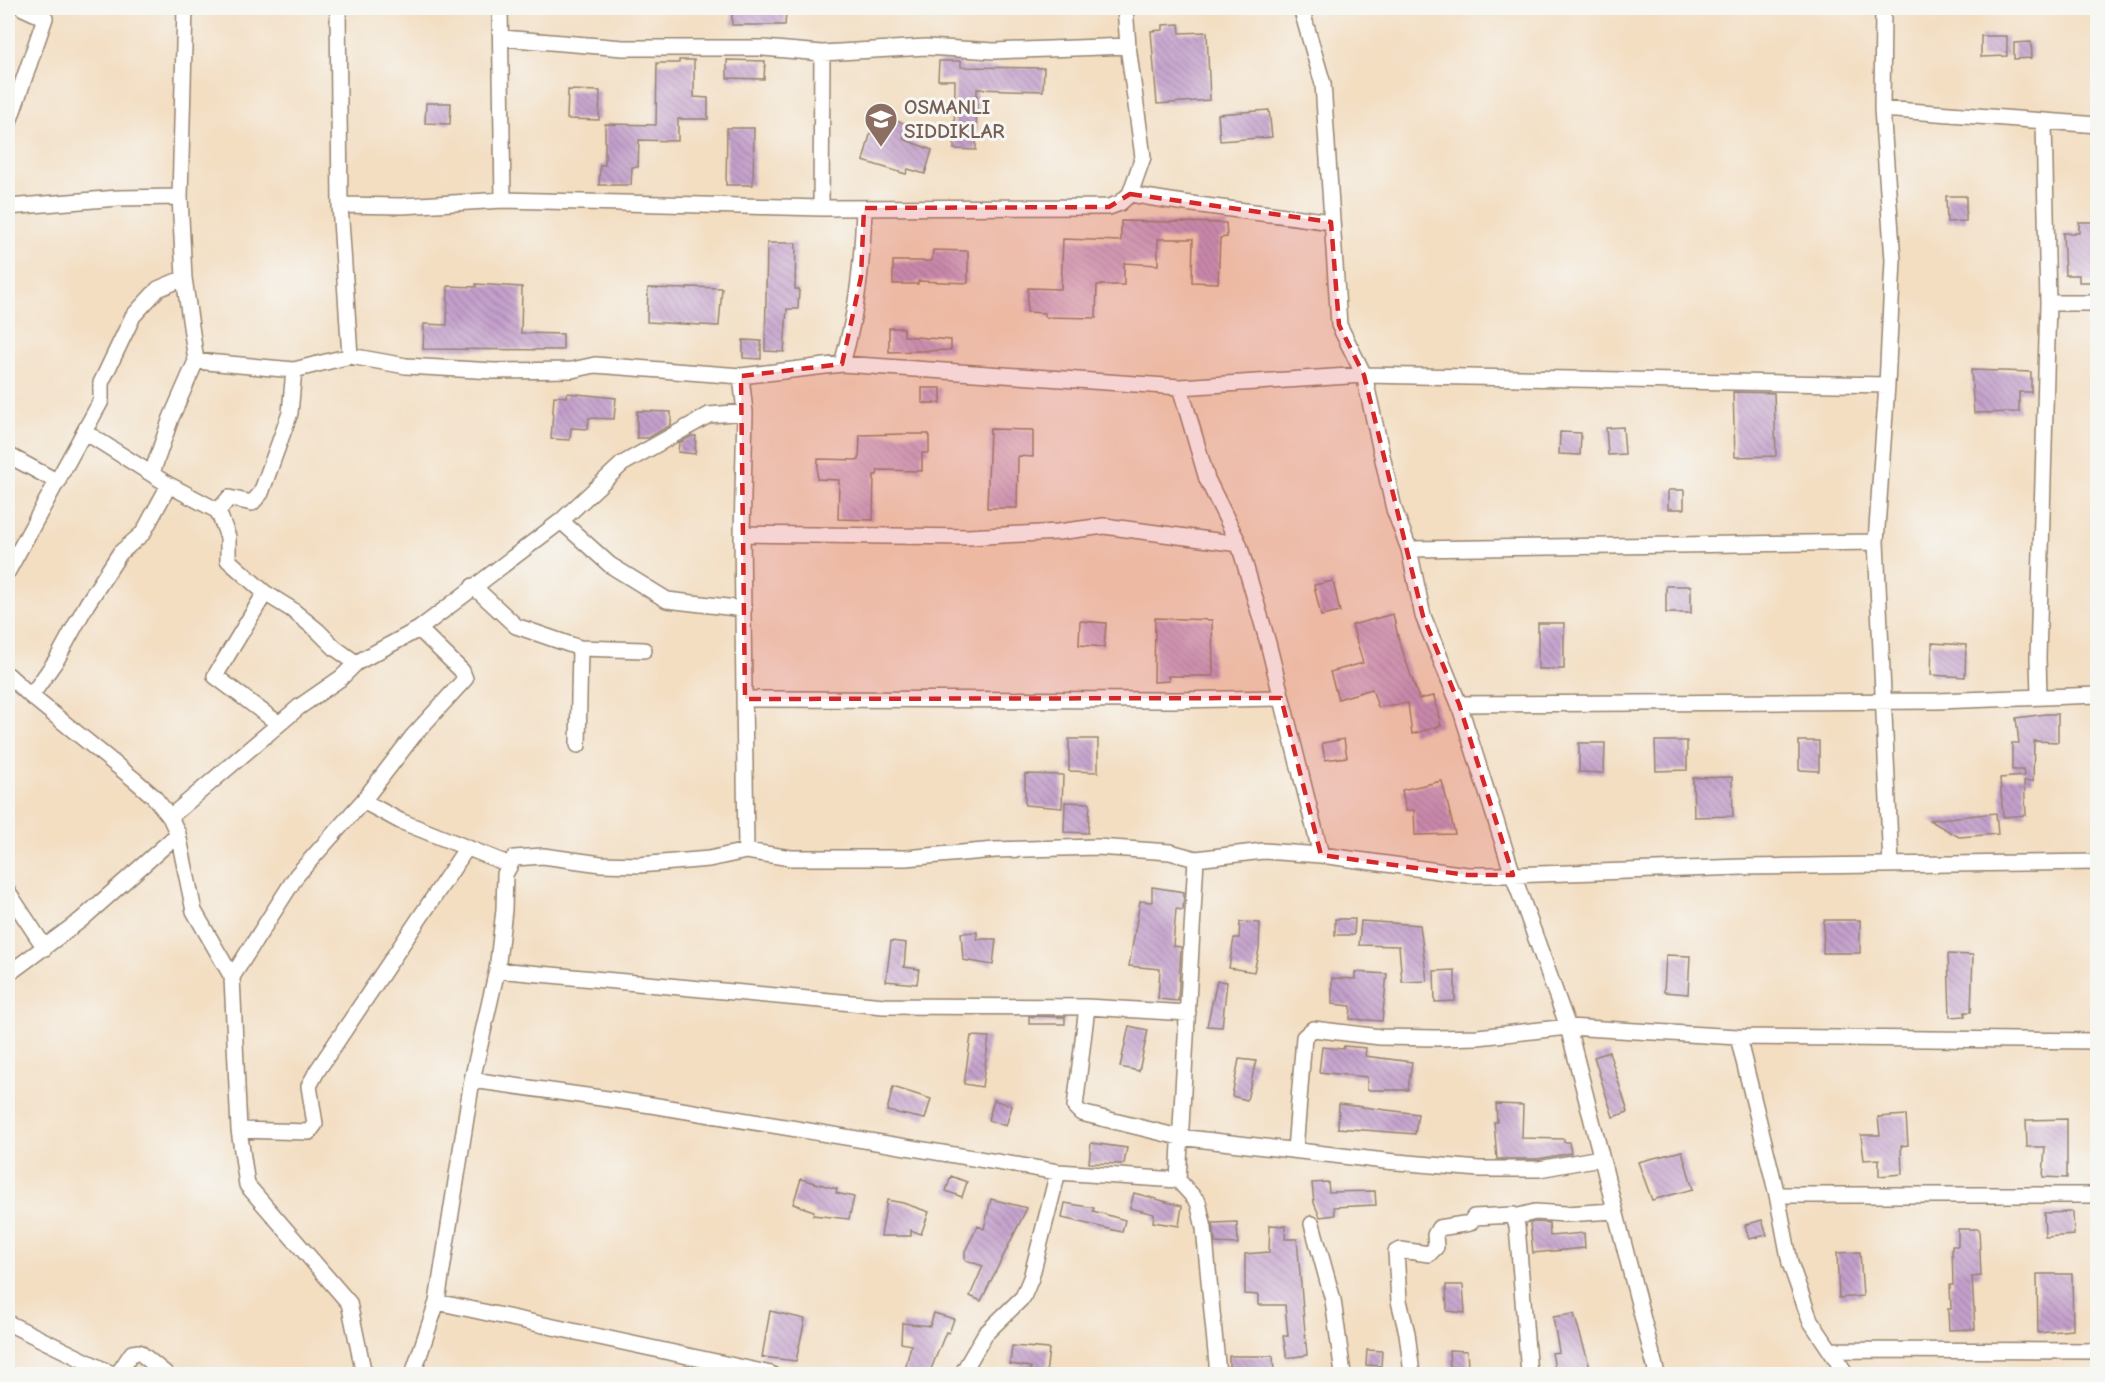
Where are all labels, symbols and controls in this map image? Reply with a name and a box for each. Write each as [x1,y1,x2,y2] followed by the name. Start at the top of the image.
[904,95,1005,143] place label: OSMANLI SIDDIKLAR
[863,101,899,148] school or university icon: OSMANLI SIDDIKLAR

